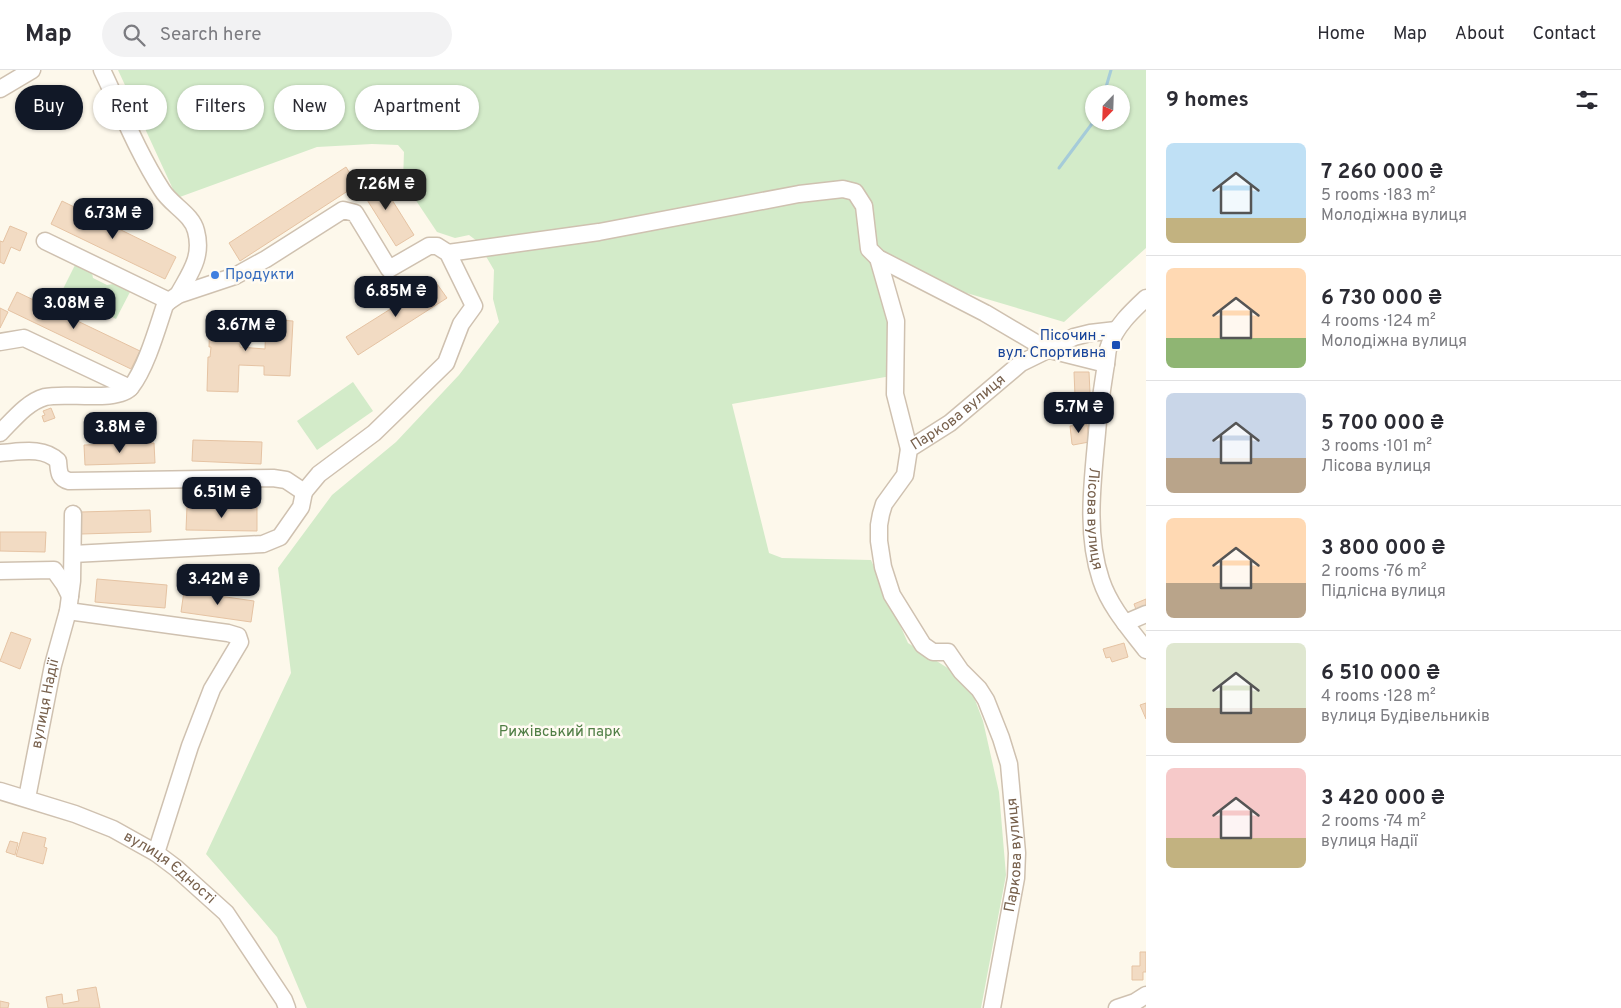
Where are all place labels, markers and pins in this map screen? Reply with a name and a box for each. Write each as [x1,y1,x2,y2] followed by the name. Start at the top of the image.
[340,168,432,211] pin: 7.26M ₴
[67,198,159,240] pin: 6.73M ₴
[225,266,294,285] place label: Продукти
[209,269,221,281] marker: Продукти
[350,276,442,318] pin: 6.85M ₴
[28,288,120,330] pin: 3.08M ₴
[200,310,292,352] pin: 3.67M ₴
[997,327,1106,363] place label: Пісочин - вул. Спортивна
[1110,339,1122,351] marker: Пісочин - вул. Спортивна
[1038,392,1120,434] pin: 5.7M ₴
[79,412,161,454] pin: 3.8M ₴
[176,476,268,519] pin: 6.51M ₴
[172,564,264,606] pin: 3.42M ₴

